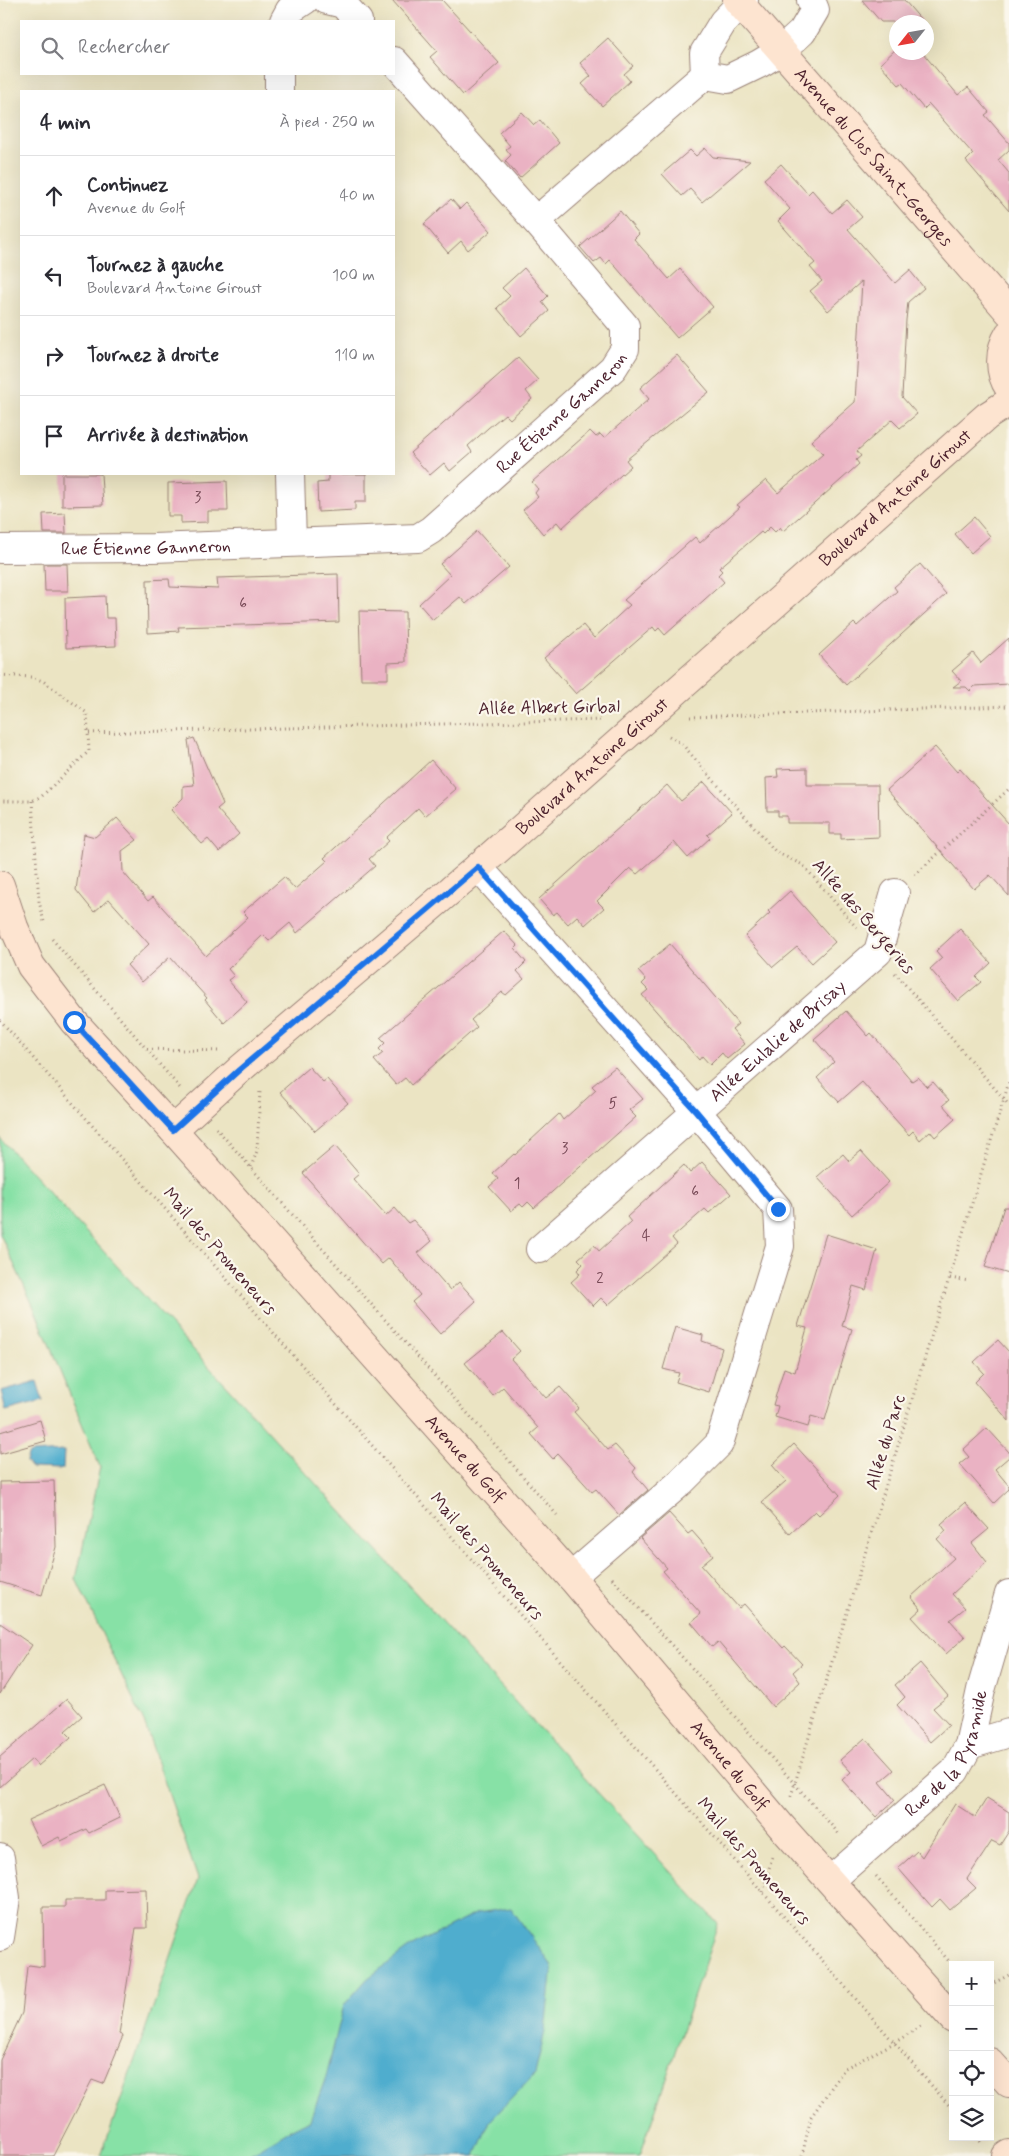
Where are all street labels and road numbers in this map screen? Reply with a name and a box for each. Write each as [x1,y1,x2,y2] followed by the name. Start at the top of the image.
[788,63,958,252] street label: Avenue du Clos Saint-Georges
[491,348,633,479] street label: Rue Étienne Ganneron
[814,424,978,572] street label: Boulevard Antoine Giroust
[61,534,231,562] street label: Rue Étienne Ganneron
[511,692,675,841] street label: Boulevard Antoine Giroust
[478,695,620,721] street label: Allée Albert Girbal
[805,854,920,981] street label: Allée des Bergeries
[705,975,851,1108] street label: Allée Eulalie de Brisay
[157,1183,281,1321] street label: Mail des Promeneurs
[860,1392,912,1493] street label: Allée du Parc
[419,1410,511,1509] street label: Avenue du Golf
[424,1488,548,1626] street label: Mail des Promeneurs
[900,1688,994,1823] street label: Rue de la Pyramide
[684,1716,774,1816] street label: Avenue du Golf
[691,1793,815,1931] street label: Mail des Promeneurs

